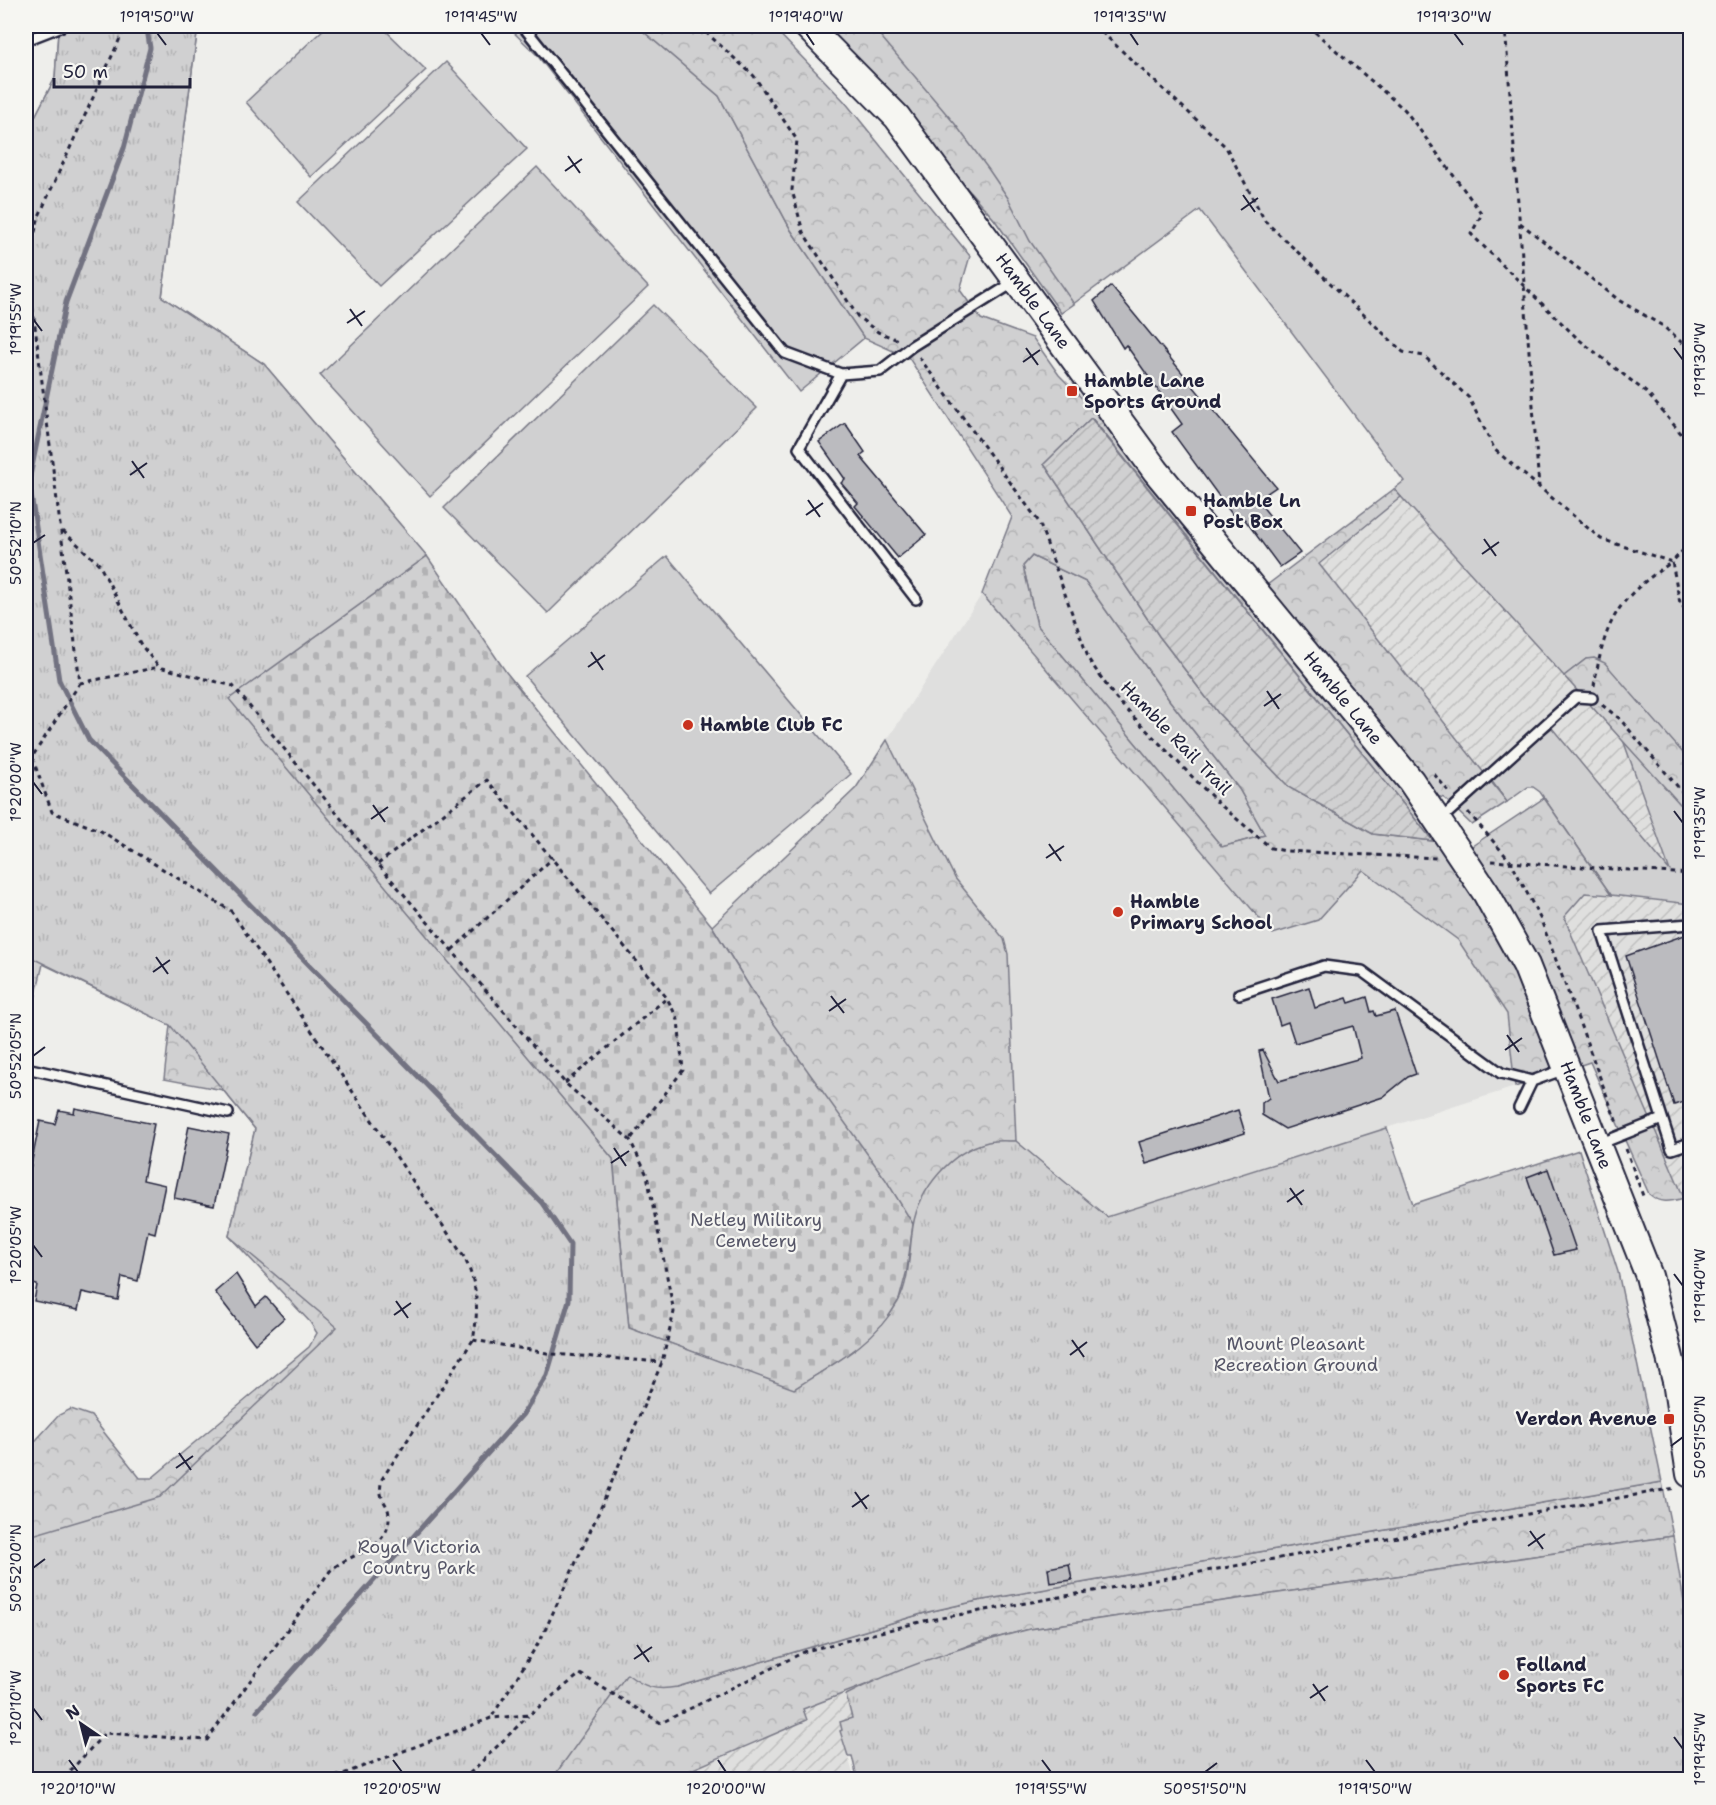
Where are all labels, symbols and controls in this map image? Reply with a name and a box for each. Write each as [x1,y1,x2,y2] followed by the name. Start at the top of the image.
[120,7,194,27] text: 1°19'50"W
[444,7,518,27] text: 1°19'45"W
[768,7,844,27] text: 1°19'40"W
[1093,7,1167,27] text: 1°19'35"W
[1416,7,1492,27] text: 1°19'30"W
[54,51,190,89] scale bar
[63,60,108,84] text: 50 m
[990,248,1076,354] street label: Hamble Lane
[6,283,26,355] text: 1°19'55"W
[1690,322,1710,398] text: 1°19'30"W
[1084,369,1222,414] place label: Hamble Lane Sports Ground
[1065,384,1079,398] marker: Hamble Lane Sports Ground
[1203,489,1301,534] place label: Hamble Ln Post Box
[6,501,26,585] text: 50°52'10"N
[1184,504,1198,518] marker: Hamble Ln Post Box
[1298,646,1388,750] street label: Hamble Lane
[1115,676,1237,801] street label: Hamble Rail Trail
[700,713,843,737] place label: Hamble Club FC
[681,718,695,732] marker: Hamble Club FC
[6,742,26,822] text: 1°20'00"W
[1690,786,1710,860] text: 1°19'35"W
[1130,890,1272,935] place label: Hamble Primary School
[1111,905,1125,919] marker: Hamble Primary School
[6,1013,26,1099] text: 50°52'05"N
[1554,1058,1618,1172] street label: Hamble Lane
[6,1206,26,1284] text: 1°20'05"W
[690,1208,822,1253] park label: Netley Military Cemetery
[1690,1248,1710,1324] text: 1°19'40"W
[1214,1332,1378,1377] park label: Mount Pleasant Recreation Ground
[1690,1395,1710,1479] text: 50°51'50"N
[1515,1407,1657,1431] place label: Verdon Avenue
[1662,1412,1676,1426] marker: Verdon Avenue
[6,1524,26,1612] text: 50°52'00"N
[357,1535,481,1580] park label: Royal Victoria Country Park
[1516,1653,1604,1698] place label: Folland Sports FC
[1497,1668,1511,1682] marker: Folland Sports FC
[6,1670,26,1746] text: 1°20'10"W
[51,1694,111,1754] north arrow
[61,1700,84,1724] text: N
[1690,1712,1710,1786] text: 1°19'45"W
[40,1779,116,1799] text: 1°20'10"W
[363,1779,441,1799] text: 1°20'05"W
[686,1779,766,1799] text: 1°20'00"W
[1015,1779,1087,1799] text: 1°19'55"W
[1163,1779,1247,1799] text: 50°51'50"N
[1338,1779,1412,1799] text: 1°19'50"W

